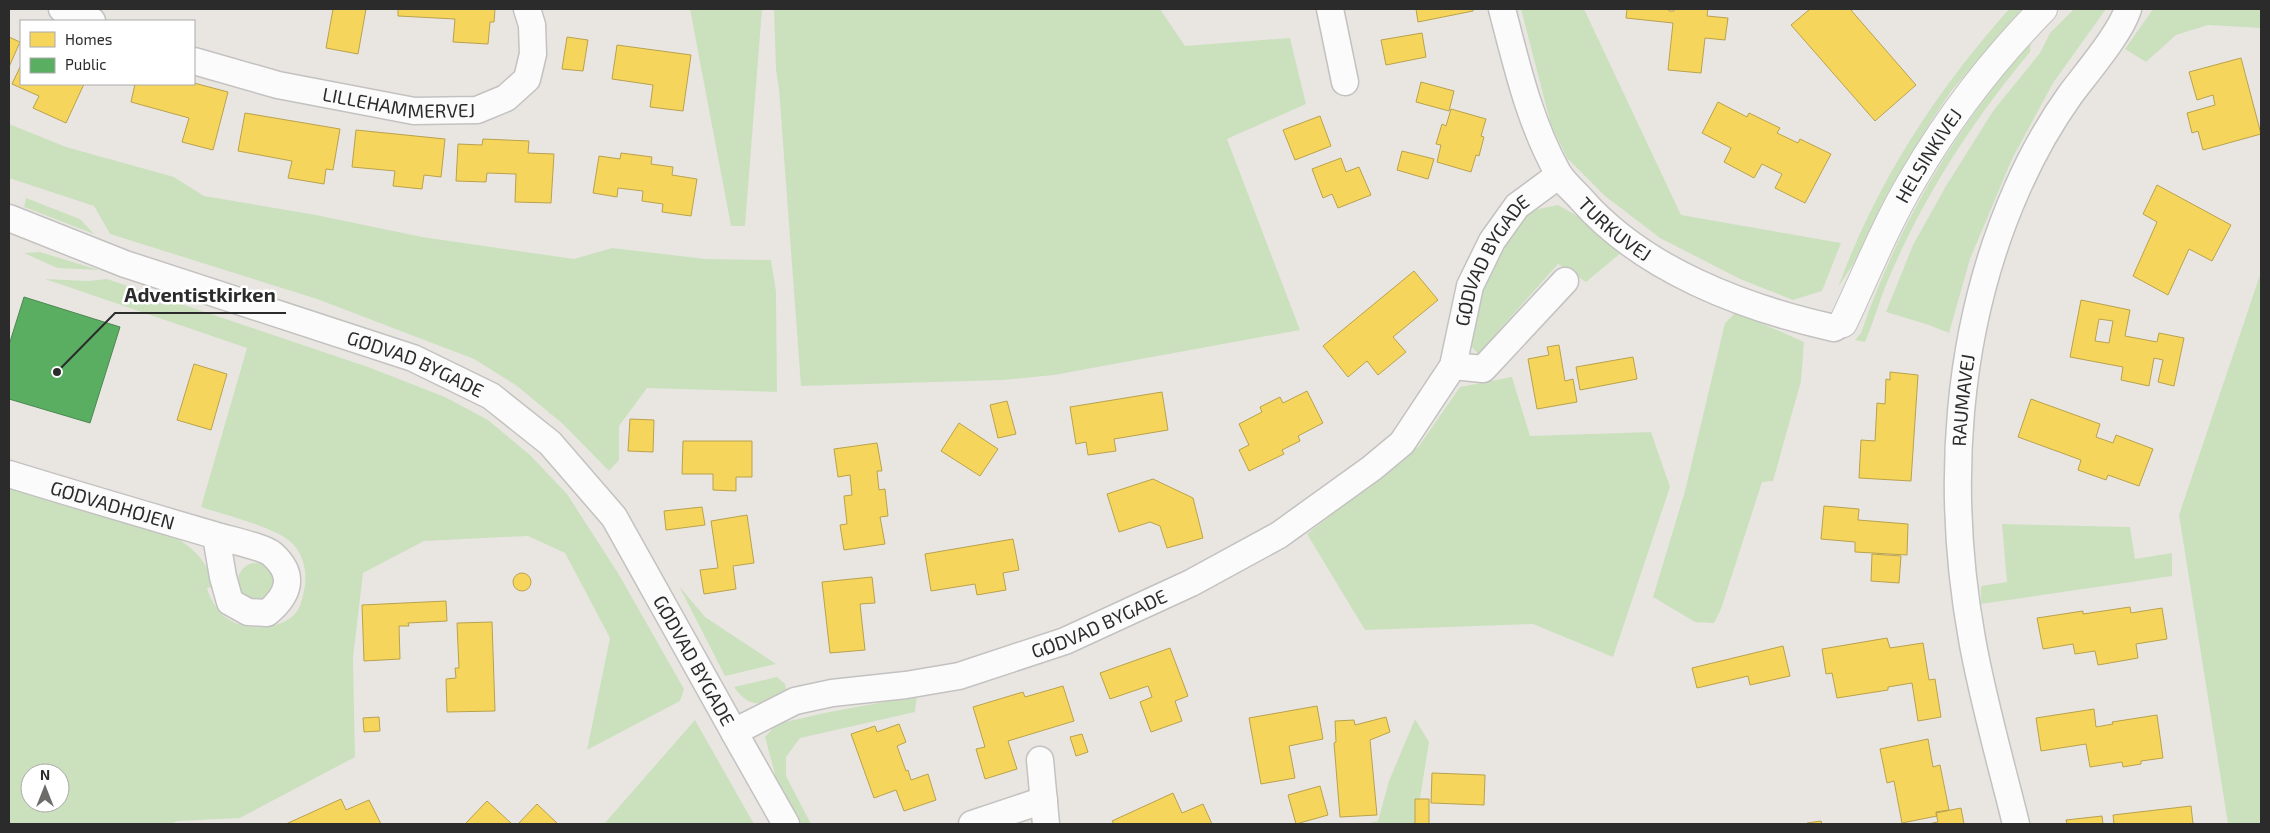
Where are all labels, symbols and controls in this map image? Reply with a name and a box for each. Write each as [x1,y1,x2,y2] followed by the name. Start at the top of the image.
[20,20,195,85] legend
[65,30,112,48] text: Homes
[65,55,106,73] text: Public
[321,82,475,122] street label: LILLEHAMMERVEJ
[1890,104,1966,207] street label: HELSINKIVEJ
[1450,189,1533,328] street label: GØDVAD BYGADE
[1574,192,1656,266] street label: TURKUVEJ
[115,278,286,313] callout: Adventistkirken
[124,282,276,306] text: Adventistkirken
[344,325,488,402] street label: GØDVAD BYGADE
[1947,352,1979,447] street label: RAUMAVEJ
[48,475,177,534] street label: GØDVADHØJEN
[1028,584,1170,662] street label: GØDVAD BYGADE
[649,591,740,729] street label: GØDVAD BYGADE
[20,763,70,813] north arrow
[40,766,50,783] text: N

